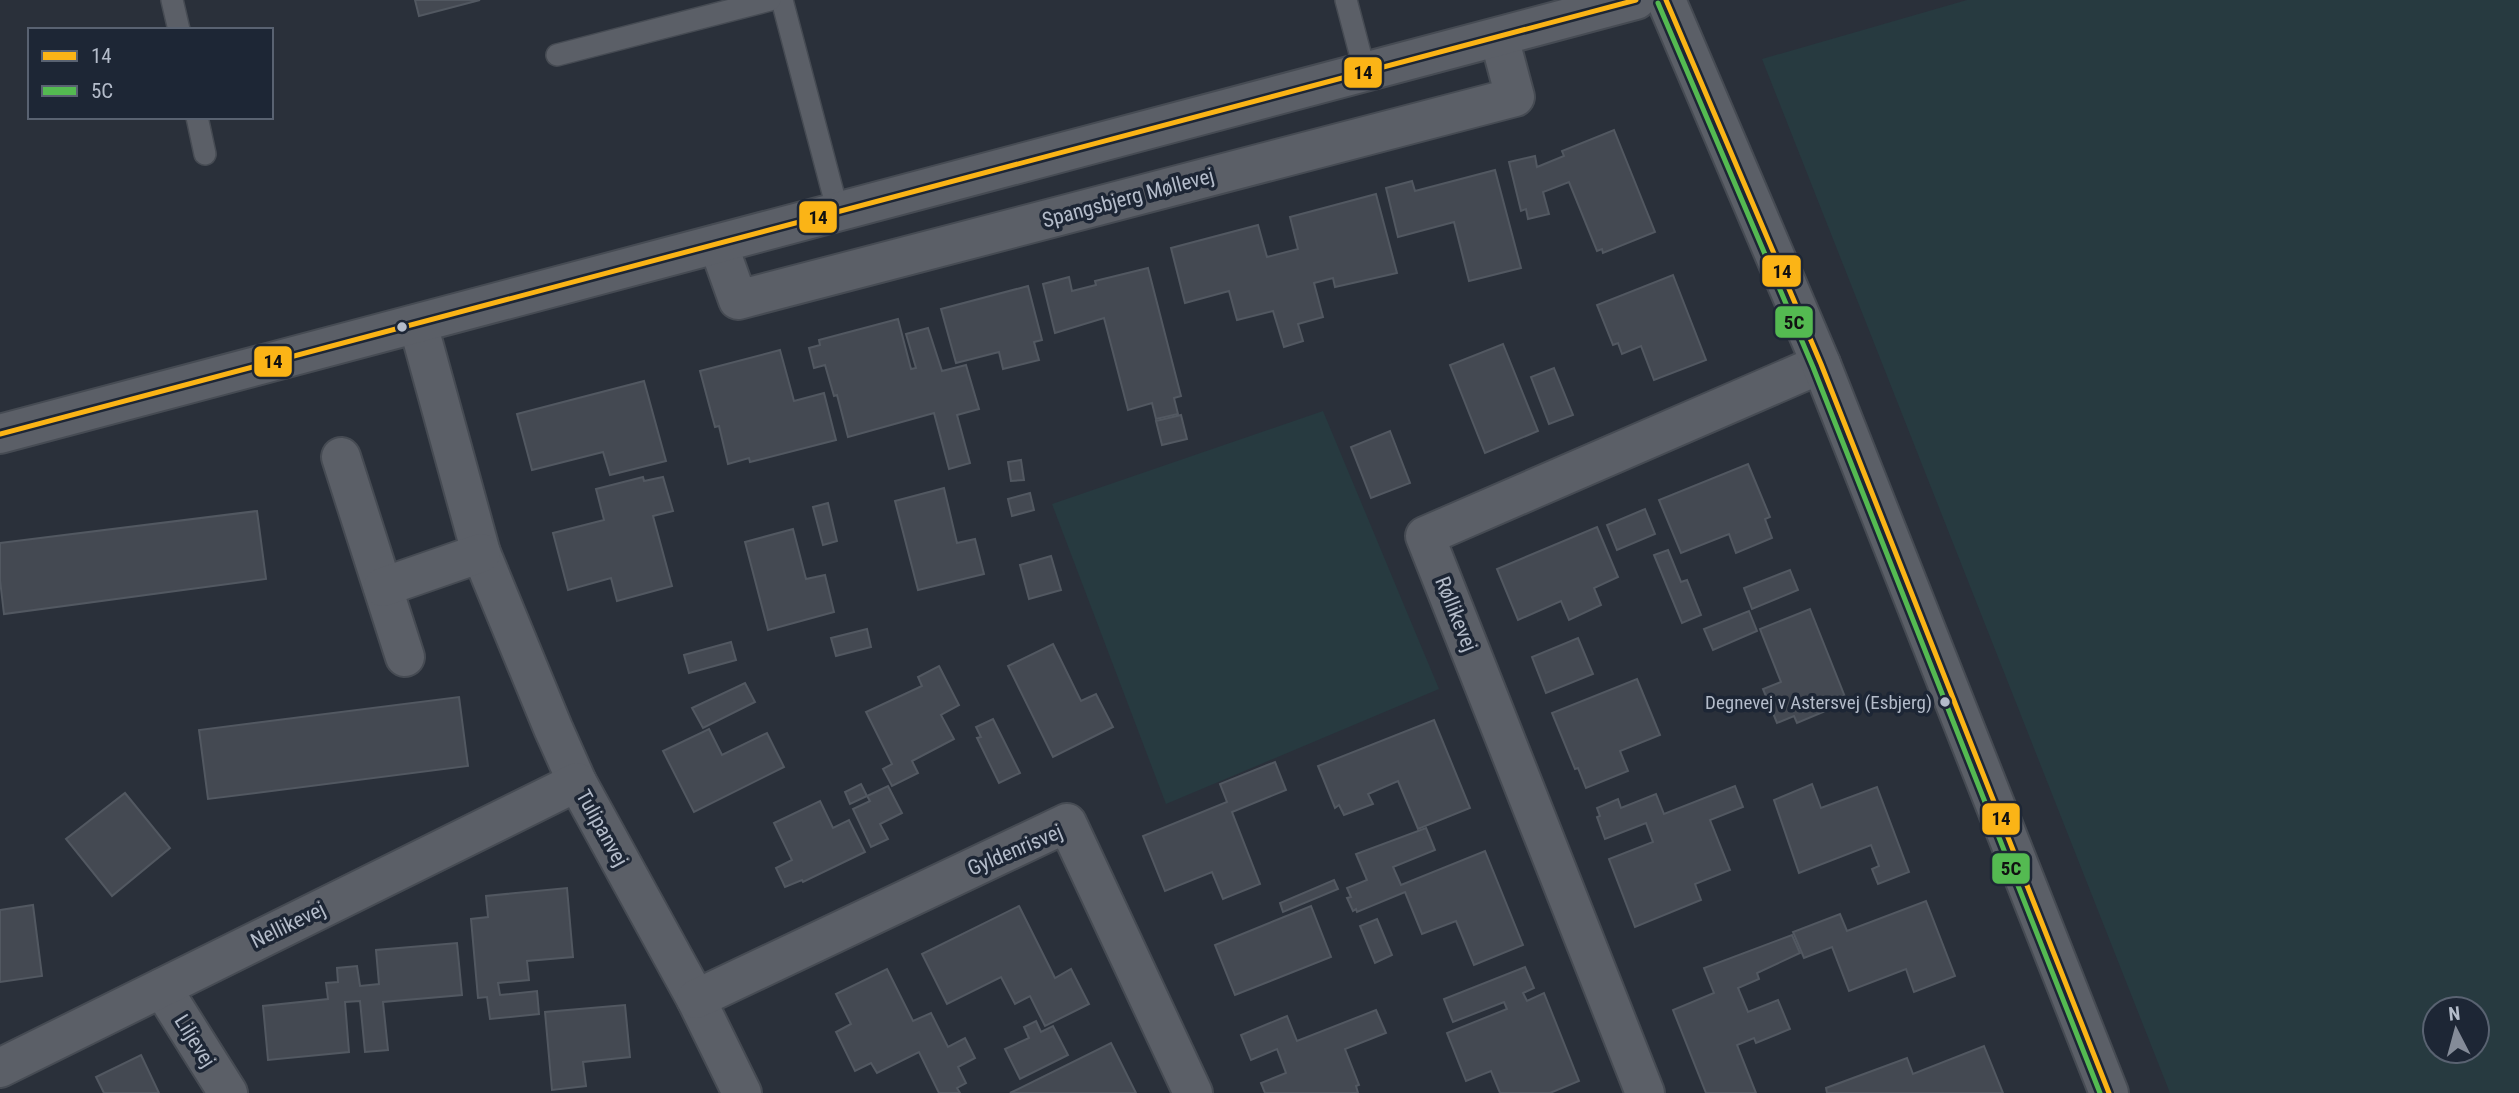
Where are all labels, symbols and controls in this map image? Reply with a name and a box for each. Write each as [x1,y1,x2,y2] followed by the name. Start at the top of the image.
[28,28,273,119] legend
[91,44,112,68] text: 14
[1343,56,1383,89] line badge: 14
[1353,61,1373,84] text: 14
[91,79,113,103] text: 5C
[1040,164,1216,232] street label: Spangsbjerg Møllevej
[798,200,838,234] line badge: 14
[808,206,828,229] text: 14
[1761,254,1802,288] line badge: 14
[1772,260,1792,283] text: 14
[1774,305,1814,339] line badge: 5C
[1784,311,1804,334] text: 5C
[395,320,409,334] unlabelled marker
[253,345,293,378] line badge: 14
[263,350,283,373] text: 14
[1430,573,1482,655] street label: Røllikevej
[1705,691,1932,714] place label: Degnevej v Astersvej (Esbjerg)
[1938,695,1952,709] marker: Degnevej v Astersvej (Esbjerg)
[571,786,633,870] street label: Tulipanvej
[1981,802,2021,836] line badge: 14
[1991,807,2011,830] text: 14
[964,819,1066,881] street label: Gyldenrisvej
[1991,852,2031,885] line badge: 5C
[2001,857,2021,880] text: 5C
[247,897,329,953] street label: Nellikevej
[2421,995,2491,1065] north arrow
[2447,1002,2461,1026] text: N
[170,1010,220,1072] street label: Liljevej

